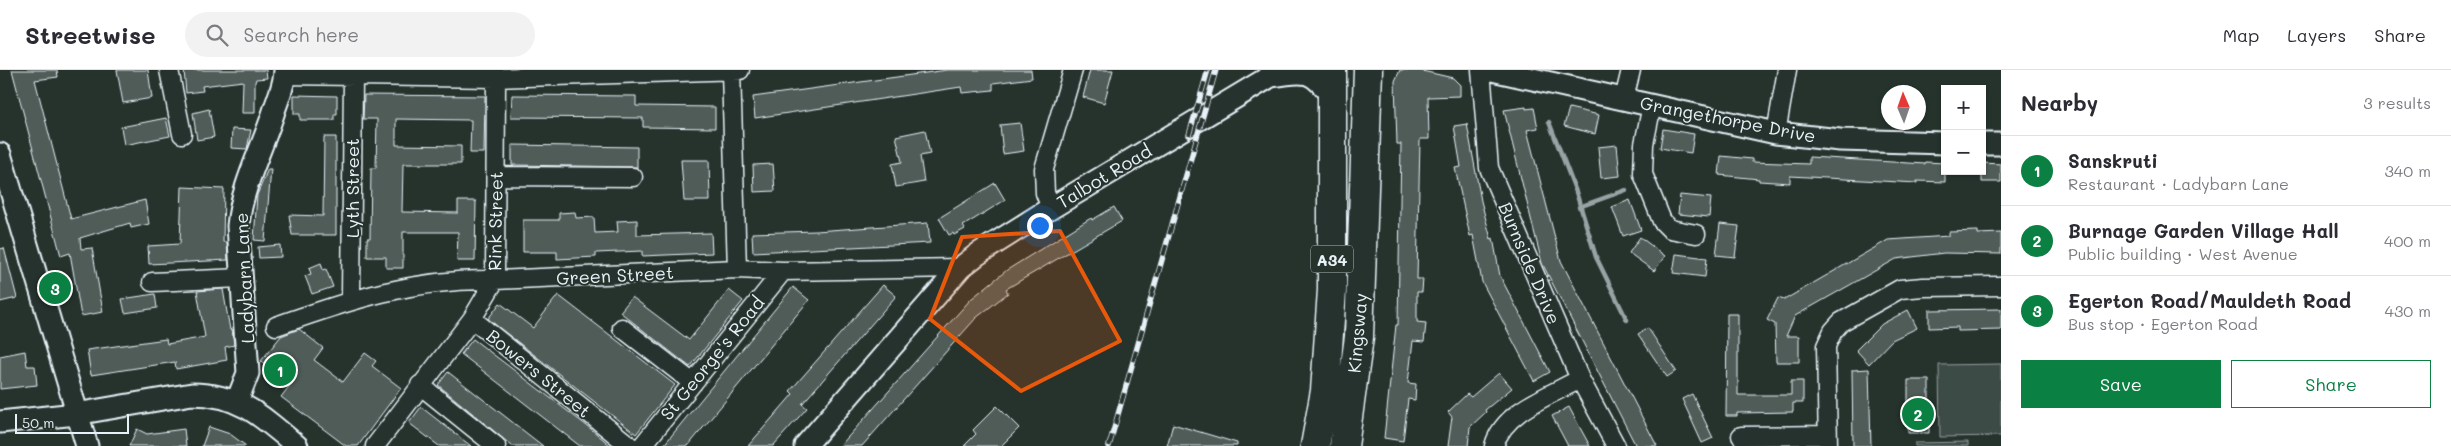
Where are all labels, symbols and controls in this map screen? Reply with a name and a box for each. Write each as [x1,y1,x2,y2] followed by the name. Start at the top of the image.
[185,12,535,57] search box
[25,19,155,50] text: Streetwise
[203,21,231,49] icon: search
[243,22,359,47] text: Search here
[2223,23,2259,47] text: Map
[2287,23,2346,47] text: Layers
[2374,23,2426,47] text: Share
[1881,85,1926,130] north arrow
[1941,85,1986,175] map controls
[1941,85,1986,130] button: +
[2021,89,2098,116] text: Nearby
[1638,90,1818,148] street label: Grangethorpe Drive
[2363,92,2431,113] text: 3 results
[1941,130,1986,175] button: −
[340,138,364,238] street label: Lyth Street
[1052,138,1156,214] street label: Talbot Road
[2068,148,2158,173] text: Sanskruti
[2033,160,2041,181] text: 1
[2384,160,2431,181] text: 340 m
[482,171,508,271] street label: Rink Street
[2068,173,2289,194] text: Restaurant · Ladybarn Lane
[1494,198,1566,328] street label: Burnside Drive
[229,212,259,344] street label: Ladybarn Lane
[1027,213,1053,239] your location
[2068,218,2339,243] text: Burnage Garden Village Hall
[2033,230,2041,251] text: 2
[2384,230,2431,251] text: 400 m
[2068,243,2298,264] text: Public building · West Avenue
[1311,245,1353,272] road number: A34
[556,260,674,290] street label: Green Street
[39,269,71,307] pin: 3
[2068,288,2351,313] text: Egerton Road/Mauldeth Road
[655,291,769,425] street label: St George's Road
[1342,292,1372,374] street label: Kingsway
[2032,300,2042,321] text: 3
[2384,300,2431,321] text: 430 m
[2068,313,2258,334] text: Bus stop · Egerton Road
[482,323,596,423] street label: Bowers Street
[264,351,296,389] pin: 1
[2021,360,2221,408] button: Save
[2231,360,2431,408] button: Share
[1902,395,1934,433] pin: 2
[15,411,129,434] scale bar
[22,413,54,432] text: 50 m

